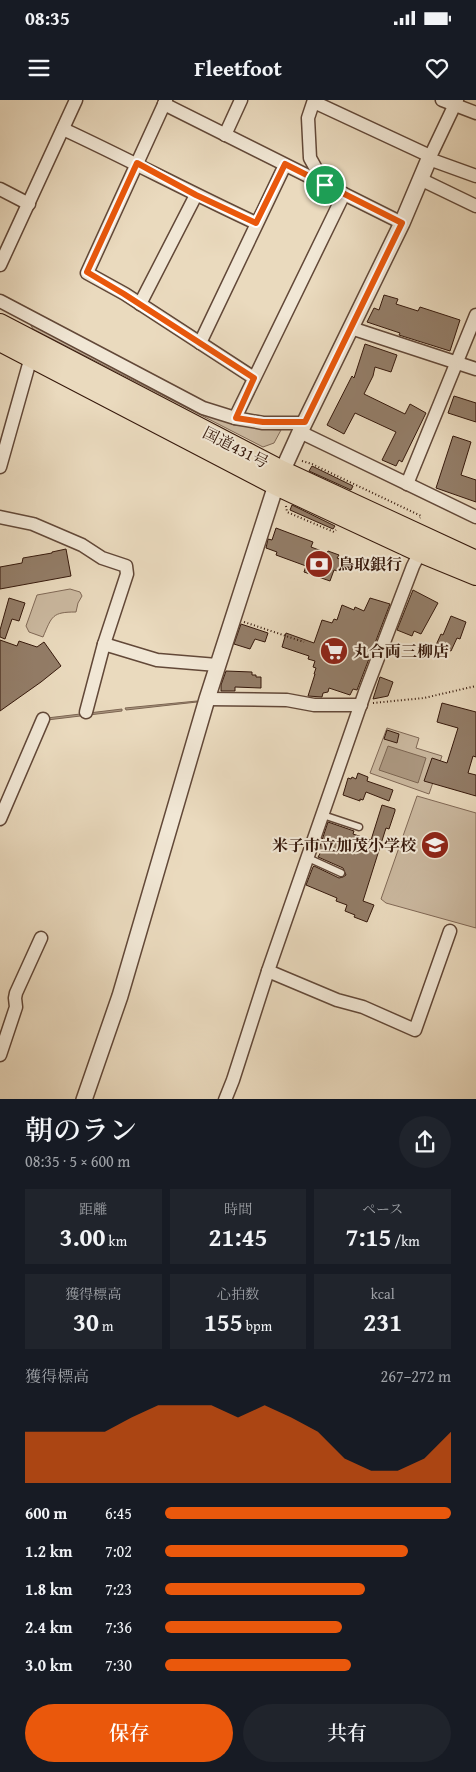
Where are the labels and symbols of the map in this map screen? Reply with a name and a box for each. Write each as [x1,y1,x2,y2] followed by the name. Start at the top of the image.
[304,164,346,206] pin
[199,420,273,474] street label: 国道431号
[304,549,334,579] bank icon: 鳥取銀行
[338,552,402,576] place label: 鳥取銀行
[319,636,349,666] supermarket icon: 丸合両三柳店
[353,639,449,663] place label: 丸合両三柳店
[420,830,450,860] school or university icon: 米子市立加茂小学校
[272,833,417,857] place label: 米子市立加茂小学校

